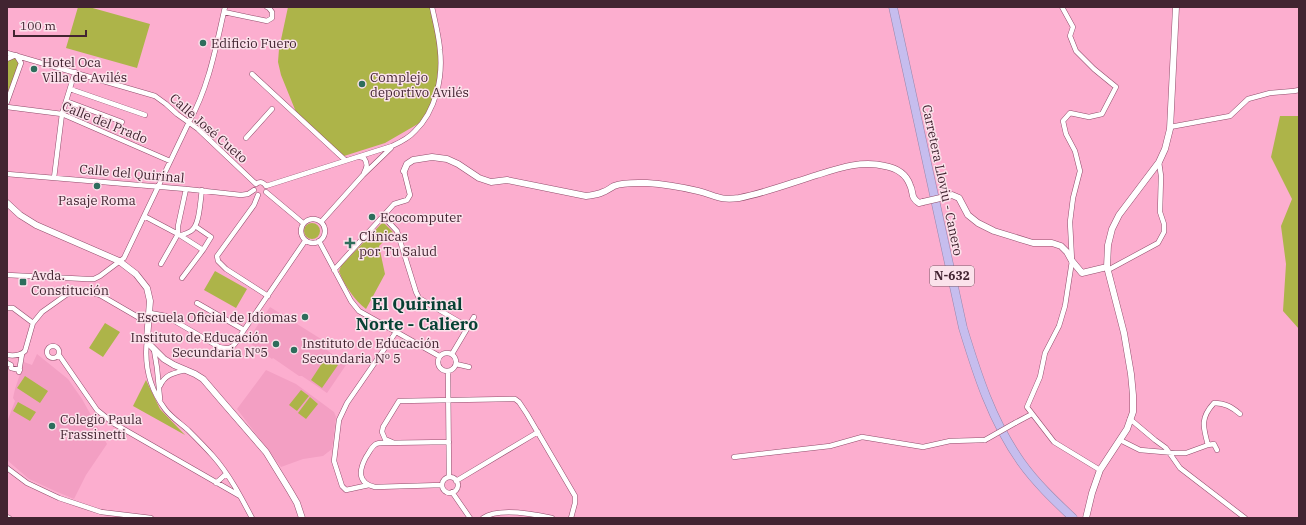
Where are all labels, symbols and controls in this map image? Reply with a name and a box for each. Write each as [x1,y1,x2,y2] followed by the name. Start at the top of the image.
[14,12,86,38] scale bar
[20,18,56,33] text: 100 m
[211,35,297,52] place label: Edificio Fuero
[198,38,208,48] marker: Edificio Fuero
[42,54,127,86] place label: Hotel Oca Villa de Avilés
[29,64,39,74] marker: Hotel Oca Villa de Avilés
[370,69,469,101] place label: Complejo deportivo Avilés
[357,79,367,89] marker: Complejo deportivo Avilés
[166,90,251,167] street label: Calle José Cueto
[59,98,150,147] street label: Calle del Prado
[918,103,967,257] street label: Carretera Lloviu - Canero
[79,160,185,187] street label: Calle del Quirinal
[92,181,102,191] marker: Pasaje Roma
[58,192,136,209] place label: Pasaje Roma
[380,209,462,226] place label: Ecocomputer
[367,212,377,222] marker: Ecocomputer
[359,228,437,260] place label: Clínicas por Tu Salud
[344,237,356,249] marker: Clínicas por Tu Salud
[930,266,974,286] road number: N-632
[31,267,109,299] place label: Avda. Constitución
[18,277,28,287] marker: Avda. Constitución
[356,293,478,335] district label: El Quirinal Norte - Caliero
[137,309,297,326] place label: Escuela Oficial de Idiomas
[300,312,310,322] marker: Escuela Oficial de Idiomas
[130,329,268,361] place label: Instituto de Educación Secundaria Nº5
[302,335,440,367] place label: Instituto de Educación Secundaria Nº 5
[271,339,281,349] marker: Instituto de Educación Secundaria Nº5
[289,345,299,355] marker: Instituto de Educación Secundaria Nº 5
[60,411,142,443] place label: Colegio Paula Frassinetti
[47,421,57,431] marker: Colegio Paula Frassinetti

